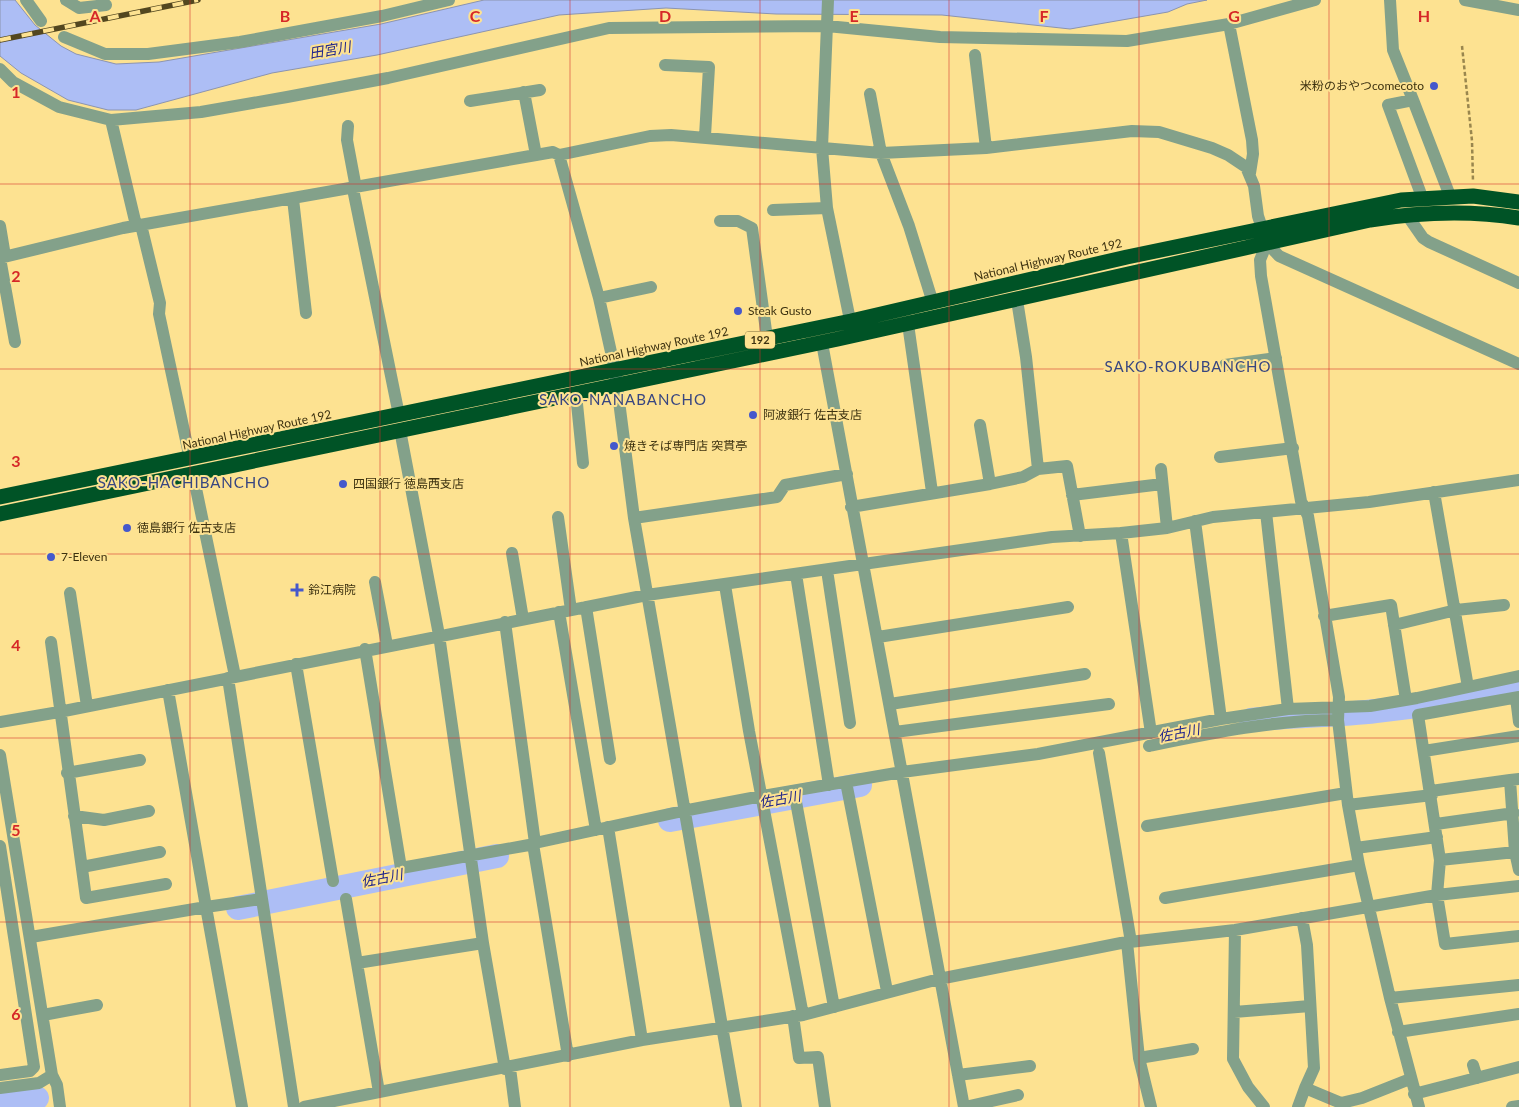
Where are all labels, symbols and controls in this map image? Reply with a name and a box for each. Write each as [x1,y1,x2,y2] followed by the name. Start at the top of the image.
[88,6,101,25] text: A
[280,6,290,25] text: B
[470,6,481,25] text: C
[659,6,671,25] text: D
[849,6,859,25] text: E
[1039,6,1049,25] text: F
[1228,6,1240,25] text: G
[1418,6,1430,25] text: H
[308,37,354,62] water label: 田宮川
[1300,78,1424,93] place label: 米粉のおやつcomecoto
[1428,80,1440,92] marker: 米粉のおやつcomecoto
[11,82,21,101] text: 1
[972,235,1124,284] street label: National Highway Route 192
[11,266,21,285] text: 2
[748,303,812,318] place label: Steak Gusto
[732,305,744,317] marker: Steak Gusto
[578,323,730,370] street label: National Highway Route 192
[745,332,775,348] road number: 192
[1105,357,1271,375] district label: SAKO-ROKUBANCHO
[539,390,707,408] district label: SAKO-NANABANCHO
[181,406,333,453] street label: National Highway Route 192
[763,407,862,422] place label: 阿波銀行 佐古支店
[747,409,759,421] marker: 阿波銀行 佐古支店
[624,438,747,453] place label: 焼きそば専門店 突貫亭
[608,440,620,452] marker: 焼きそば専門店 突貫亭
[11,451,21,470] text: 3
[98,473,270,491] district label: SAKO-HACHIBANCHO
[353,476,464,491] place label: 四国銀行 徳島西支店
[337,478,349,490] marker: 四国銀行 徳島西支店
[137,520,236,535] place label: 徳島銀行 佐古支店
[121,522,133,534] marker: 徳島銀行 佐古支店
[61,549,107,564] place label: 7-Eleven
[45,551,57,563] marker: 7-Eleven
[308,582,356,597] place label: 鈴江病院
[290,583,304,597] marker: 鈴江病院
[11,635,21,654] text: 4
[1157,720,1203,745] water label: 佐古川
[758,786,804,811] water label: 佐古川
[11,820,21,839] text: 5
[360,865,406,890] water label: 佐古川
[11,1004,21,1023] text: 6

